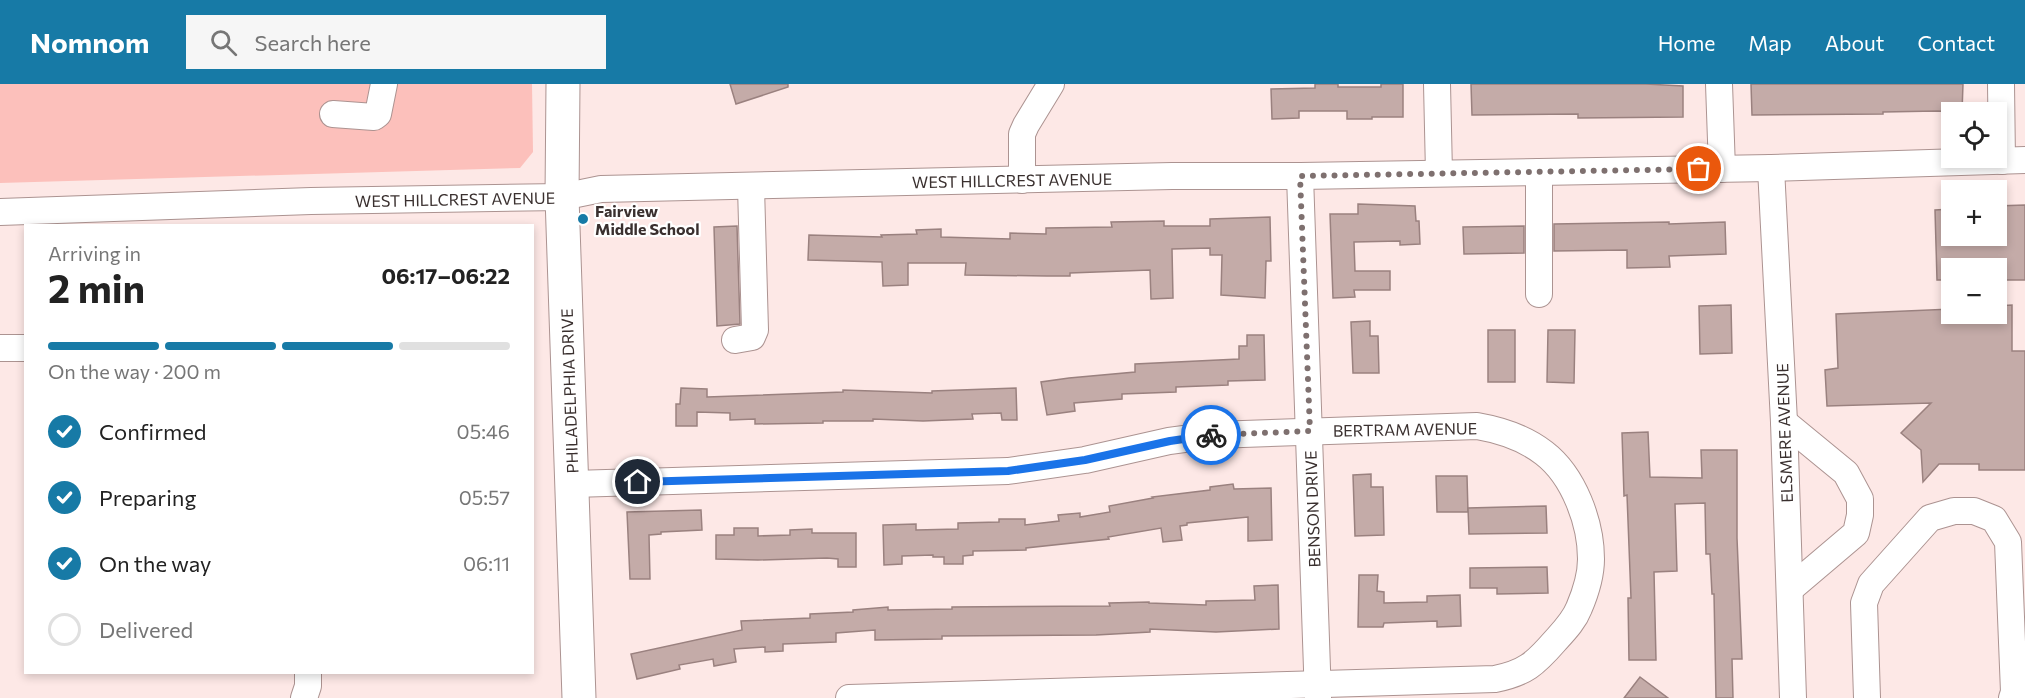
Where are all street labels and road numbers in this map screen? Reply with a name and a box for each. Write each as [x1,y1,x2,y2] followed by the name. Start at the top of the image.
[912,169,1112,191] street label: WEST HILLCREST AVENUE
[355,188,555,210] street label: WEST HILLCREST AVENUE
[557,308,581,474] street label: PHILADELPHIA DRIVE
[1772,363,1796,503] street label: ELSMERE AVENUE
[1333,418,1477,440] street label: BERTRAM AVENUE
[1300,450,1324,568] street label: BENSON DRIVE

